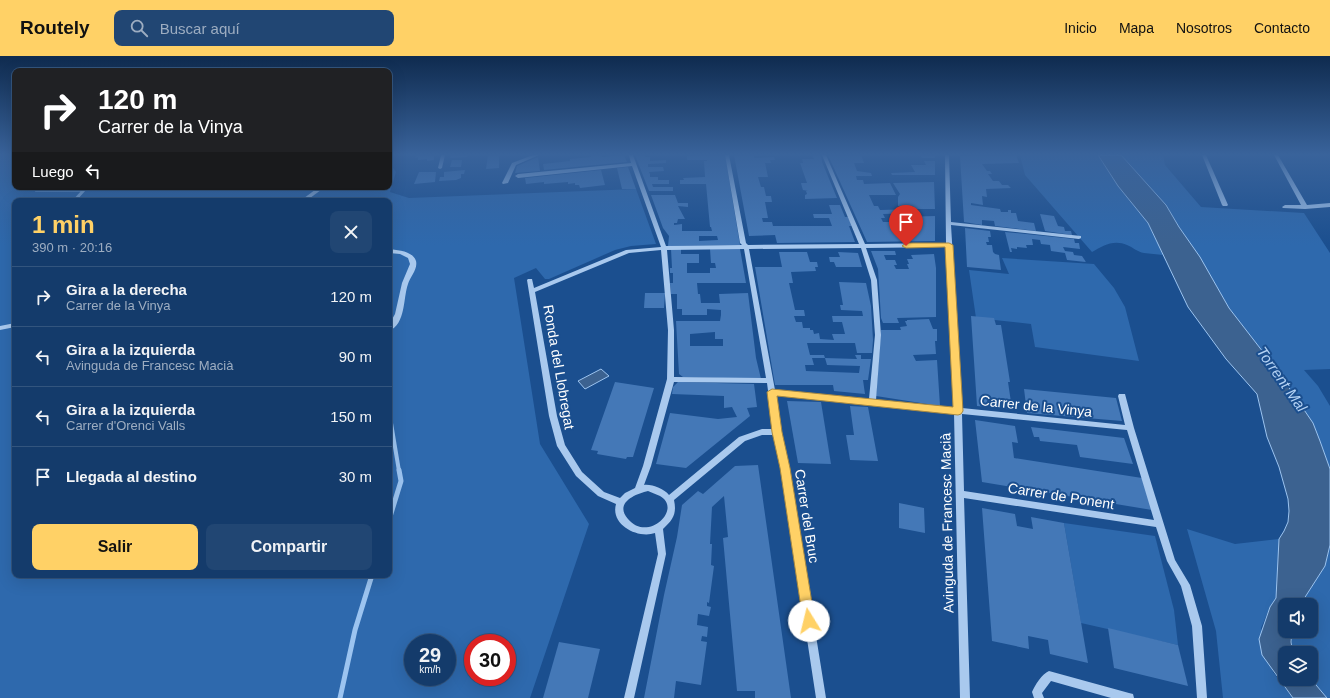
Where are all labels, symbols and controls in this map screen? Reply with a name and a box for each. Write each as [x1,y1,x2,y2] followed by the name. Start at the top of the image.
[114,10,394,46] search box
[20,17,90,38] text: Routely
[128,17,150,39] icon: search
[160,20,240,37] text: Buscar aquí
[1064,20,1097,36] text: Inicio
[1119,20,1154,36] text: Mapa
[1176,20,1232,36] text: Nosotros
[1254,20,1310,36] text: Contacto
[32,84,84,136] icon: right
[98,84,177,115] text: 120 m
[98,117,243,137] text: Carrer de la Vinya
[82,160,104,182] icon: left
[32,163,74,180] text: Luego
[889,205,923,246] pin
[32,211,95,238] text: 1 min
[330,211,372,253] button: close
[895,211,917,233] icon: arrive
[32,240,112,255] text: 390 m · 20:16
[66,281,187,298] text: Gira a la derecha
[32,286,54,308] icon: right
[330,288,372,305] text: 120 m
[66,298,171,313] text: Carrer de la Vinya
[540,304,578,431] street label: Ronda del Llobregat
[66,341,195,358] text: Gira a la izquierda
[1253,343,1311,415] water label: Torrent Mal
[32,346,54,368] icon: left
[339,348,372,365] text: 90 m
[66,358,233,373] text: Avinguda de Francesc Macià
[979,392,1093,420] street label: Carrer de la Vinya
[66,401,195,418] text: Gira a la izquierda
[32,406,54,428] icon: left
[330,408,372,425] text: 150 m
[66,418,185,433] text: Carrer d'Orenci Valls
[937,433,957,613] street label: Avinguda de Francesc Macià
[32,466,54,488] icon: arrive
[66,468,197,485] text: Llegada al destino
[339,468,372,485] text: 30 m
[792,468,822,564] street label: Carrer del Bruc
[1007,480,1115,512] street label: Carrer de Ponent
[32,524,198,570] button: Salir
[206,524,372,570] button: Compartir
[1278,598,1318,686] map controls
[1278,598,1318,638] button: sound
[788,600,830,642] position arrow
[464,634,516,686] speed limit sign: 30
[419,644,441,666] text: 29
[1278,646,1318,686] button: layers
[419,664,441,675] text: km/h

